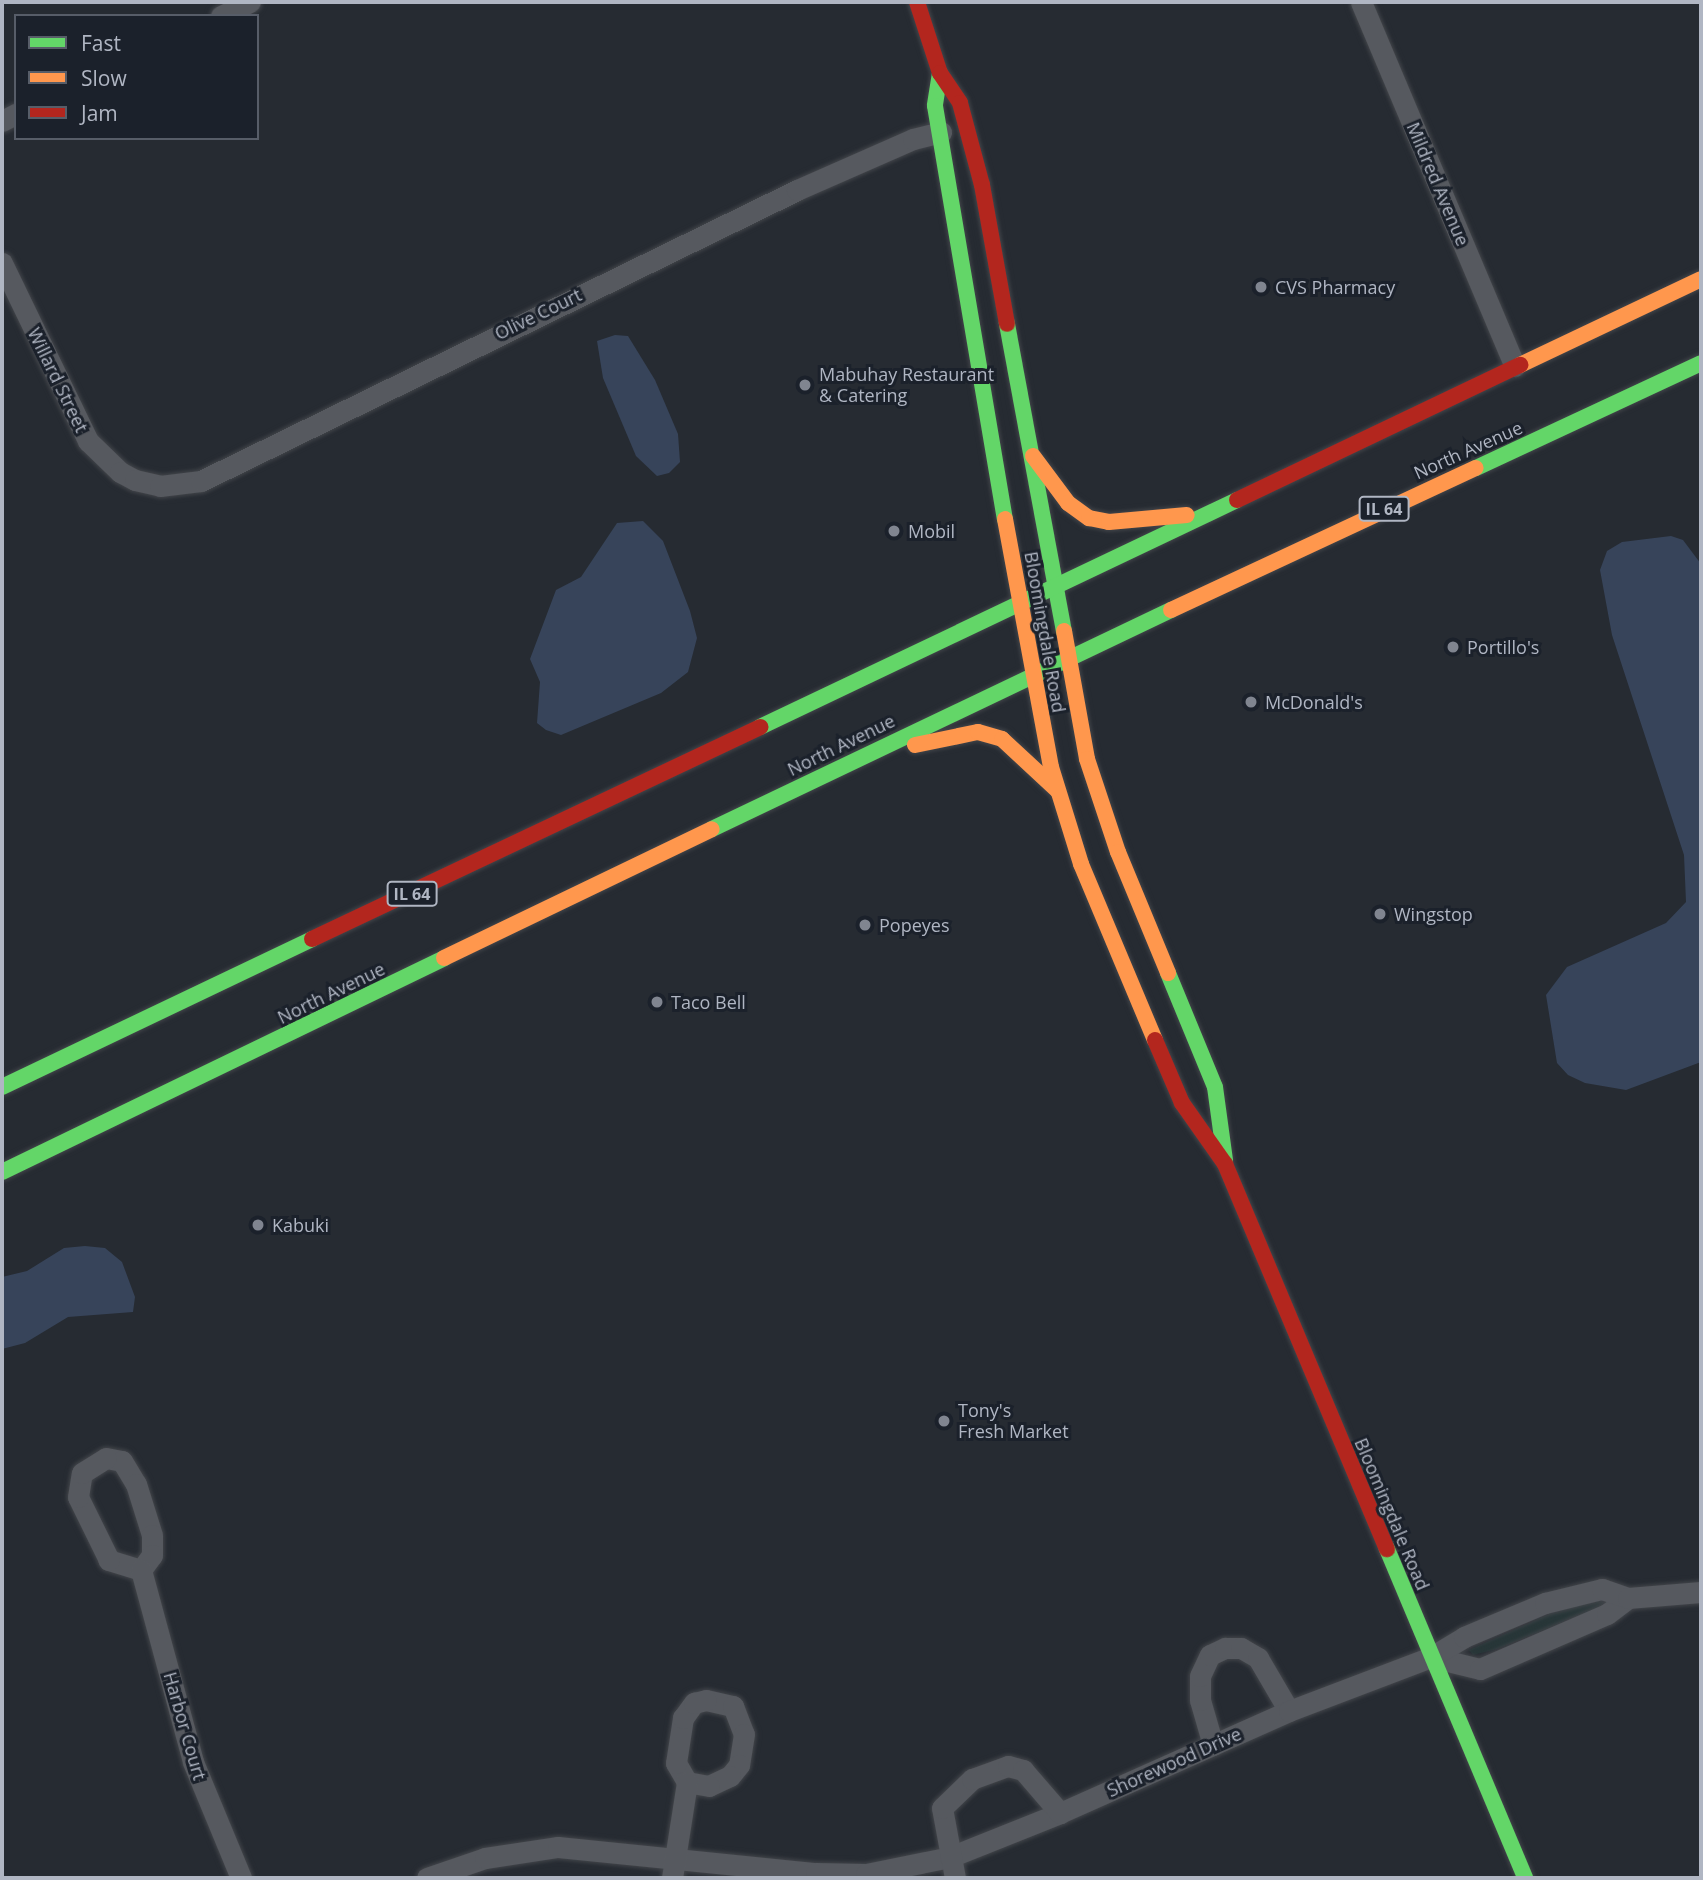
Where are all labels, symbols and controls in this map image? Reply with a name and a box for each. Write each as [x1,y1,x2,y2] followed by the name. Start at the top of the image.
[14,14,259,140] legend
[81,29,121,57] text: Fast
[81,64,127,92] text: Slow
[81,99,118,127] text: Jam
[1402,119,1474,249] street label: Mildred Avenue
[1275,276,1395,298] place label: CVS Pharmacy
[1253,279,1269,295] marker: CVS Pharmacy
[491,284,585,344] street label: Olive Court
[23,324,93,436] street label: Willard Street
[819,364,994,406] place label: Mabuhay Restaurant & Catering
[797,377,813,393] marker: Mabuhay Restaurant & Catering
[1410,416,1526,484] street label: North Avenue
[1358,496,1410,522] road number: IL 64
[908,520,955,542] place label: Mobil
[886,523,902,539] marker: Mobil
[1020,550,1070,714] street label: Bloomingdale Road
[1467,636,1539,658] place label: Portillo's
[1445,639,1461,655] marker: Portillo's
[1265,691,1363,713] place label: McDonald's
[1243,694,1259,710] marker: McDonald's
[784,710,898,780] street label: North Avenue
[386,881,438,906] road number: IL 64
[1394,903,1473,925] place label: Wingstop
[1372,906,1388,922] marker: Wingstop
[879,914,949,936] place label: Popeyes
[857,917,873,933] marker: Popeyes
[274,958,388,1028] street label: North Avenue
[671,991,746,1013] place label: Taco Bell
[649,994,665,1010] marker: Taco Bell
[272,1214,329,1236] place label: Kabuki
[250,1217,266,1233] marker: Kabuki
[958,1400,1069,1442] place label: Tony's Fresh Market
[936,1413,952,1429] marker: Tony's Fresh Market
[1350,1435,1434,1593] street label: Bloomingdale Road
[159,1669,211,1783] street label: Harbor Court
[1104,1723,1244,1801] street label: Shorewood Drive

